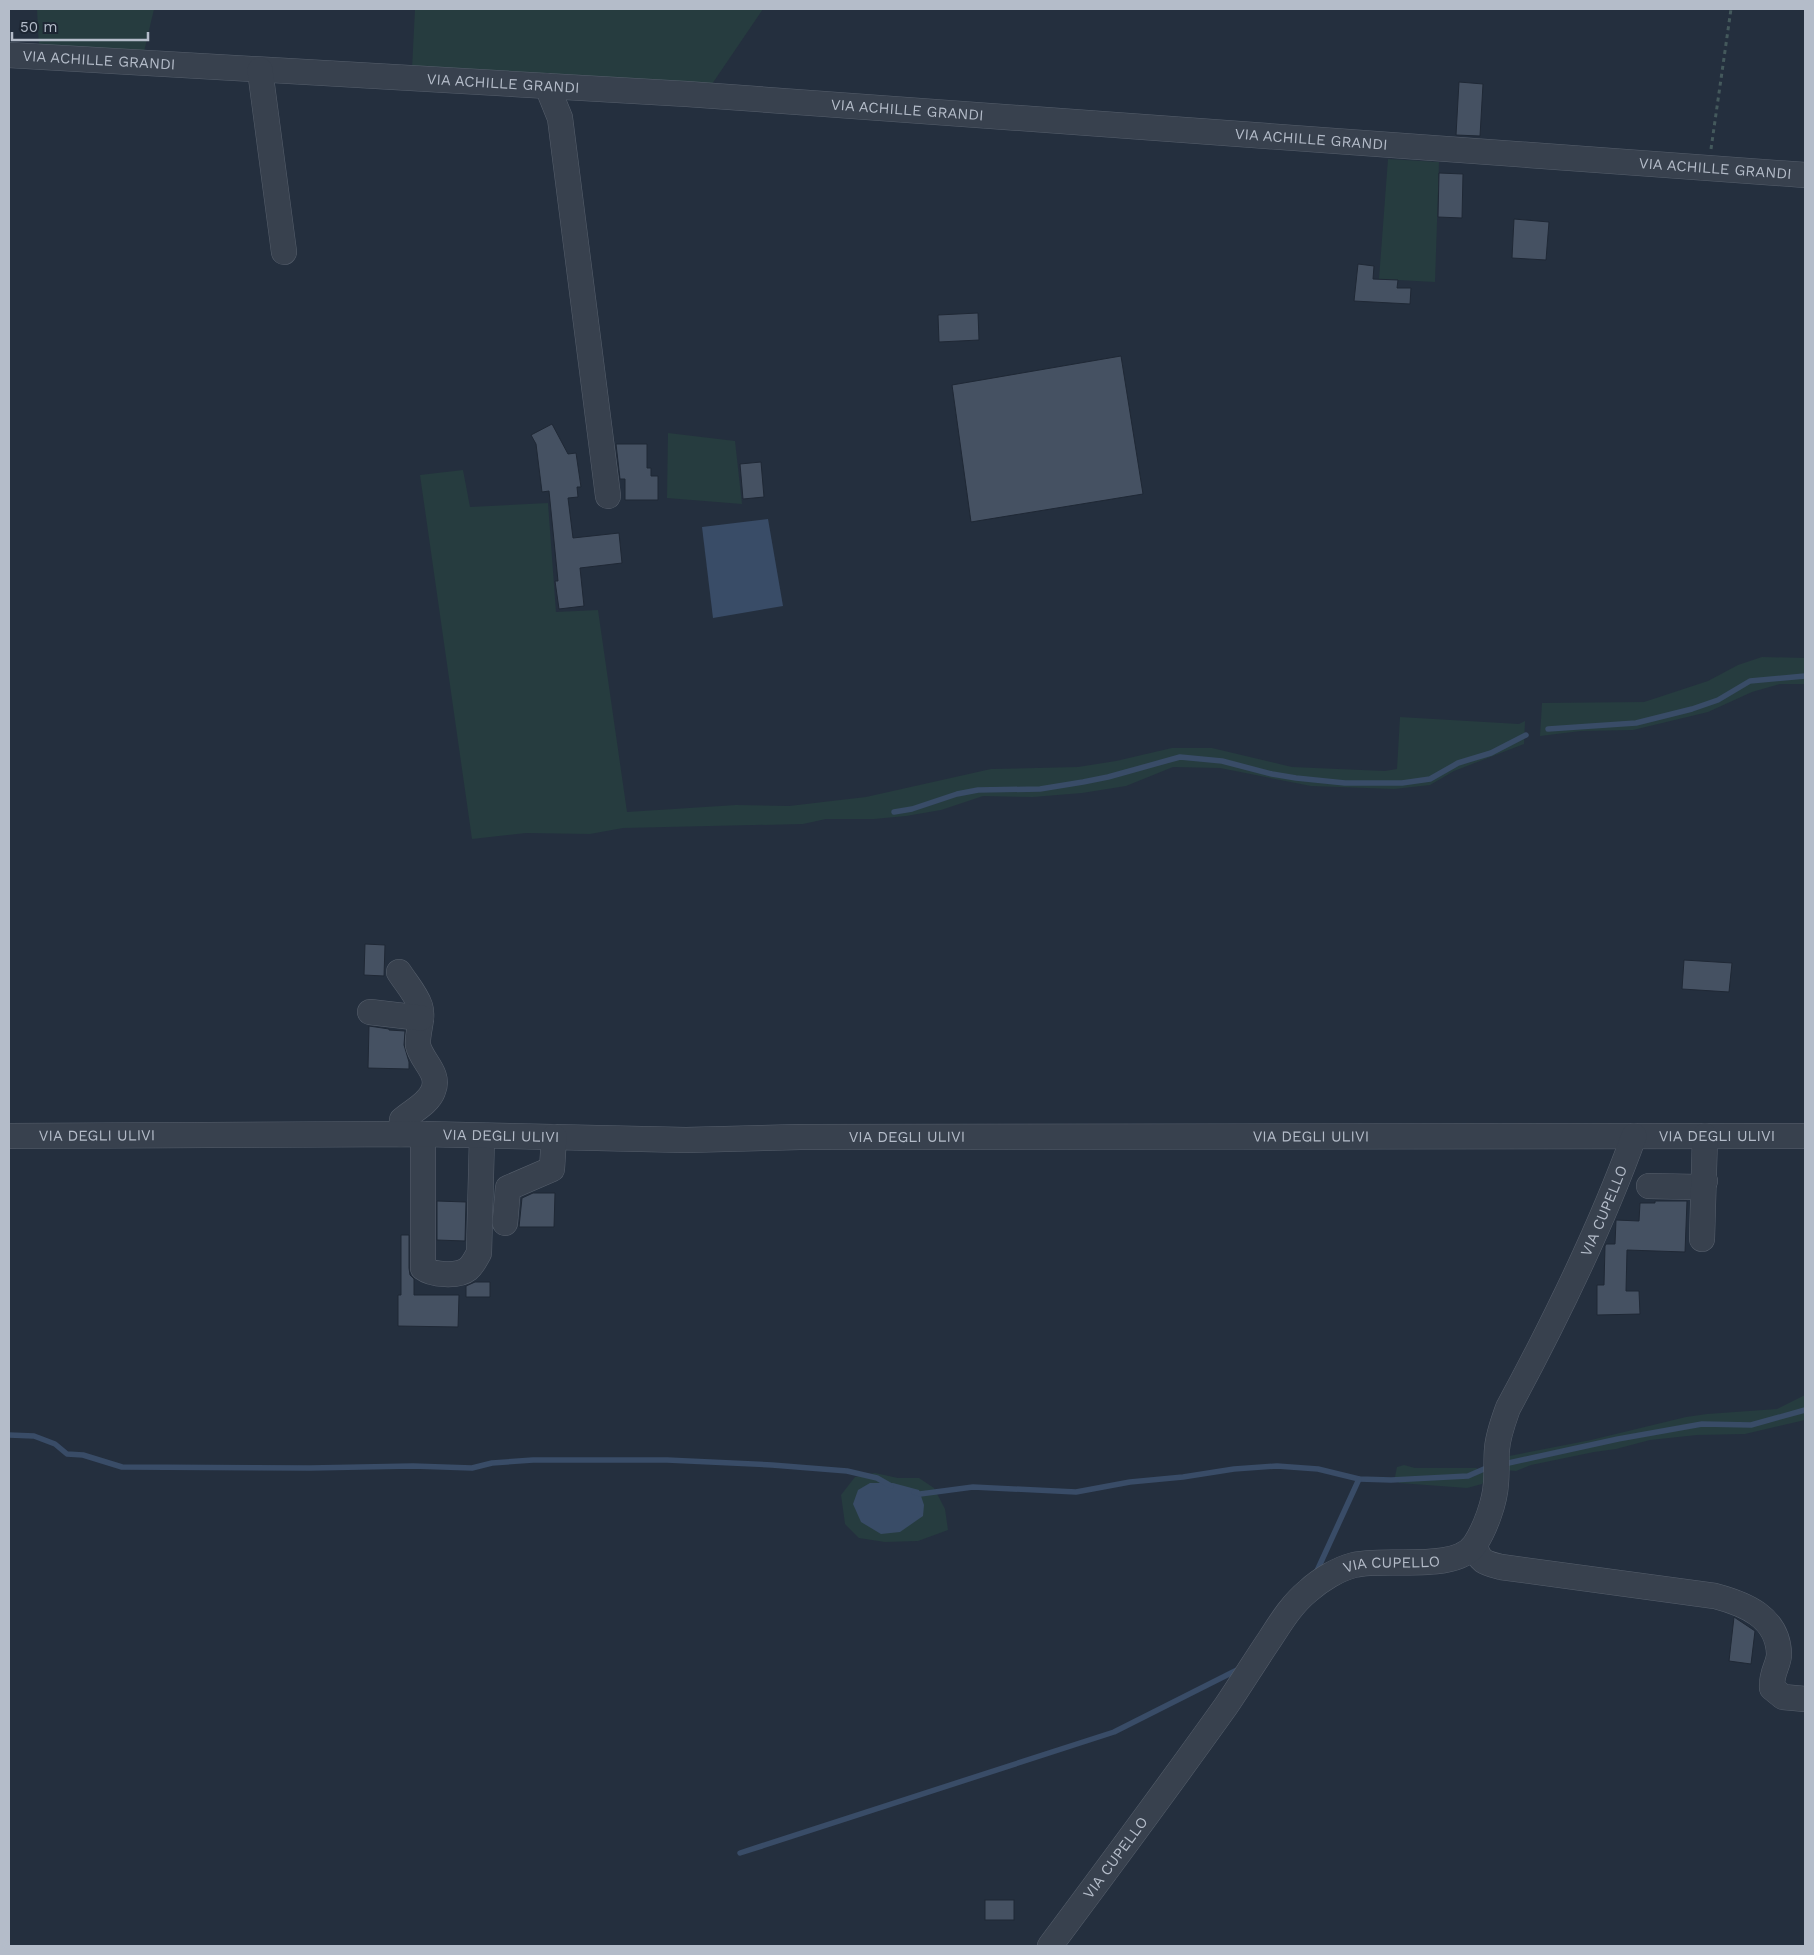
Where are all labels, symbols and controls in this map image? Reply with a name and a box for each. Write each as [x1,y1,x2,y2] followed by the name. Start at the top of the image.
[12,10,149,42] scale bar
[20,18,57,36] text: 50 m
[22,47,176,74] street label: VIA ACHILLE GRANDI
[426,70,580,97] street label: VIA ACHILLE GRANDI
[830,95,984,124] street label: VIA ACHILLE GRANDI
[1234,125,1388,154] street label: VIA ACHILLE GRANDI
[1638,154,1792,183] street label: VIA ACHILLE GRANDI
[443,1125,559,1146] street label: VIA DEGLI ULIVI
[39,1126,155,1145] street label: VIA DEGLI ULIVI
[1253,1127,1369,1146] street label: VIA DEGLI ULIVI
[1659,1127,1775,1145] street label: VIA DEGLI ULIVI
[849,1128,965,1146] street label: VIA DEGLI ULIVI
[1577,1163,1631,1259] street label: VIA CUPELLO
[1341,1552,1441,1577] street label: VIA CUPELLO
[1079,1813,1152,1902] street label: VIA CUPELLO

